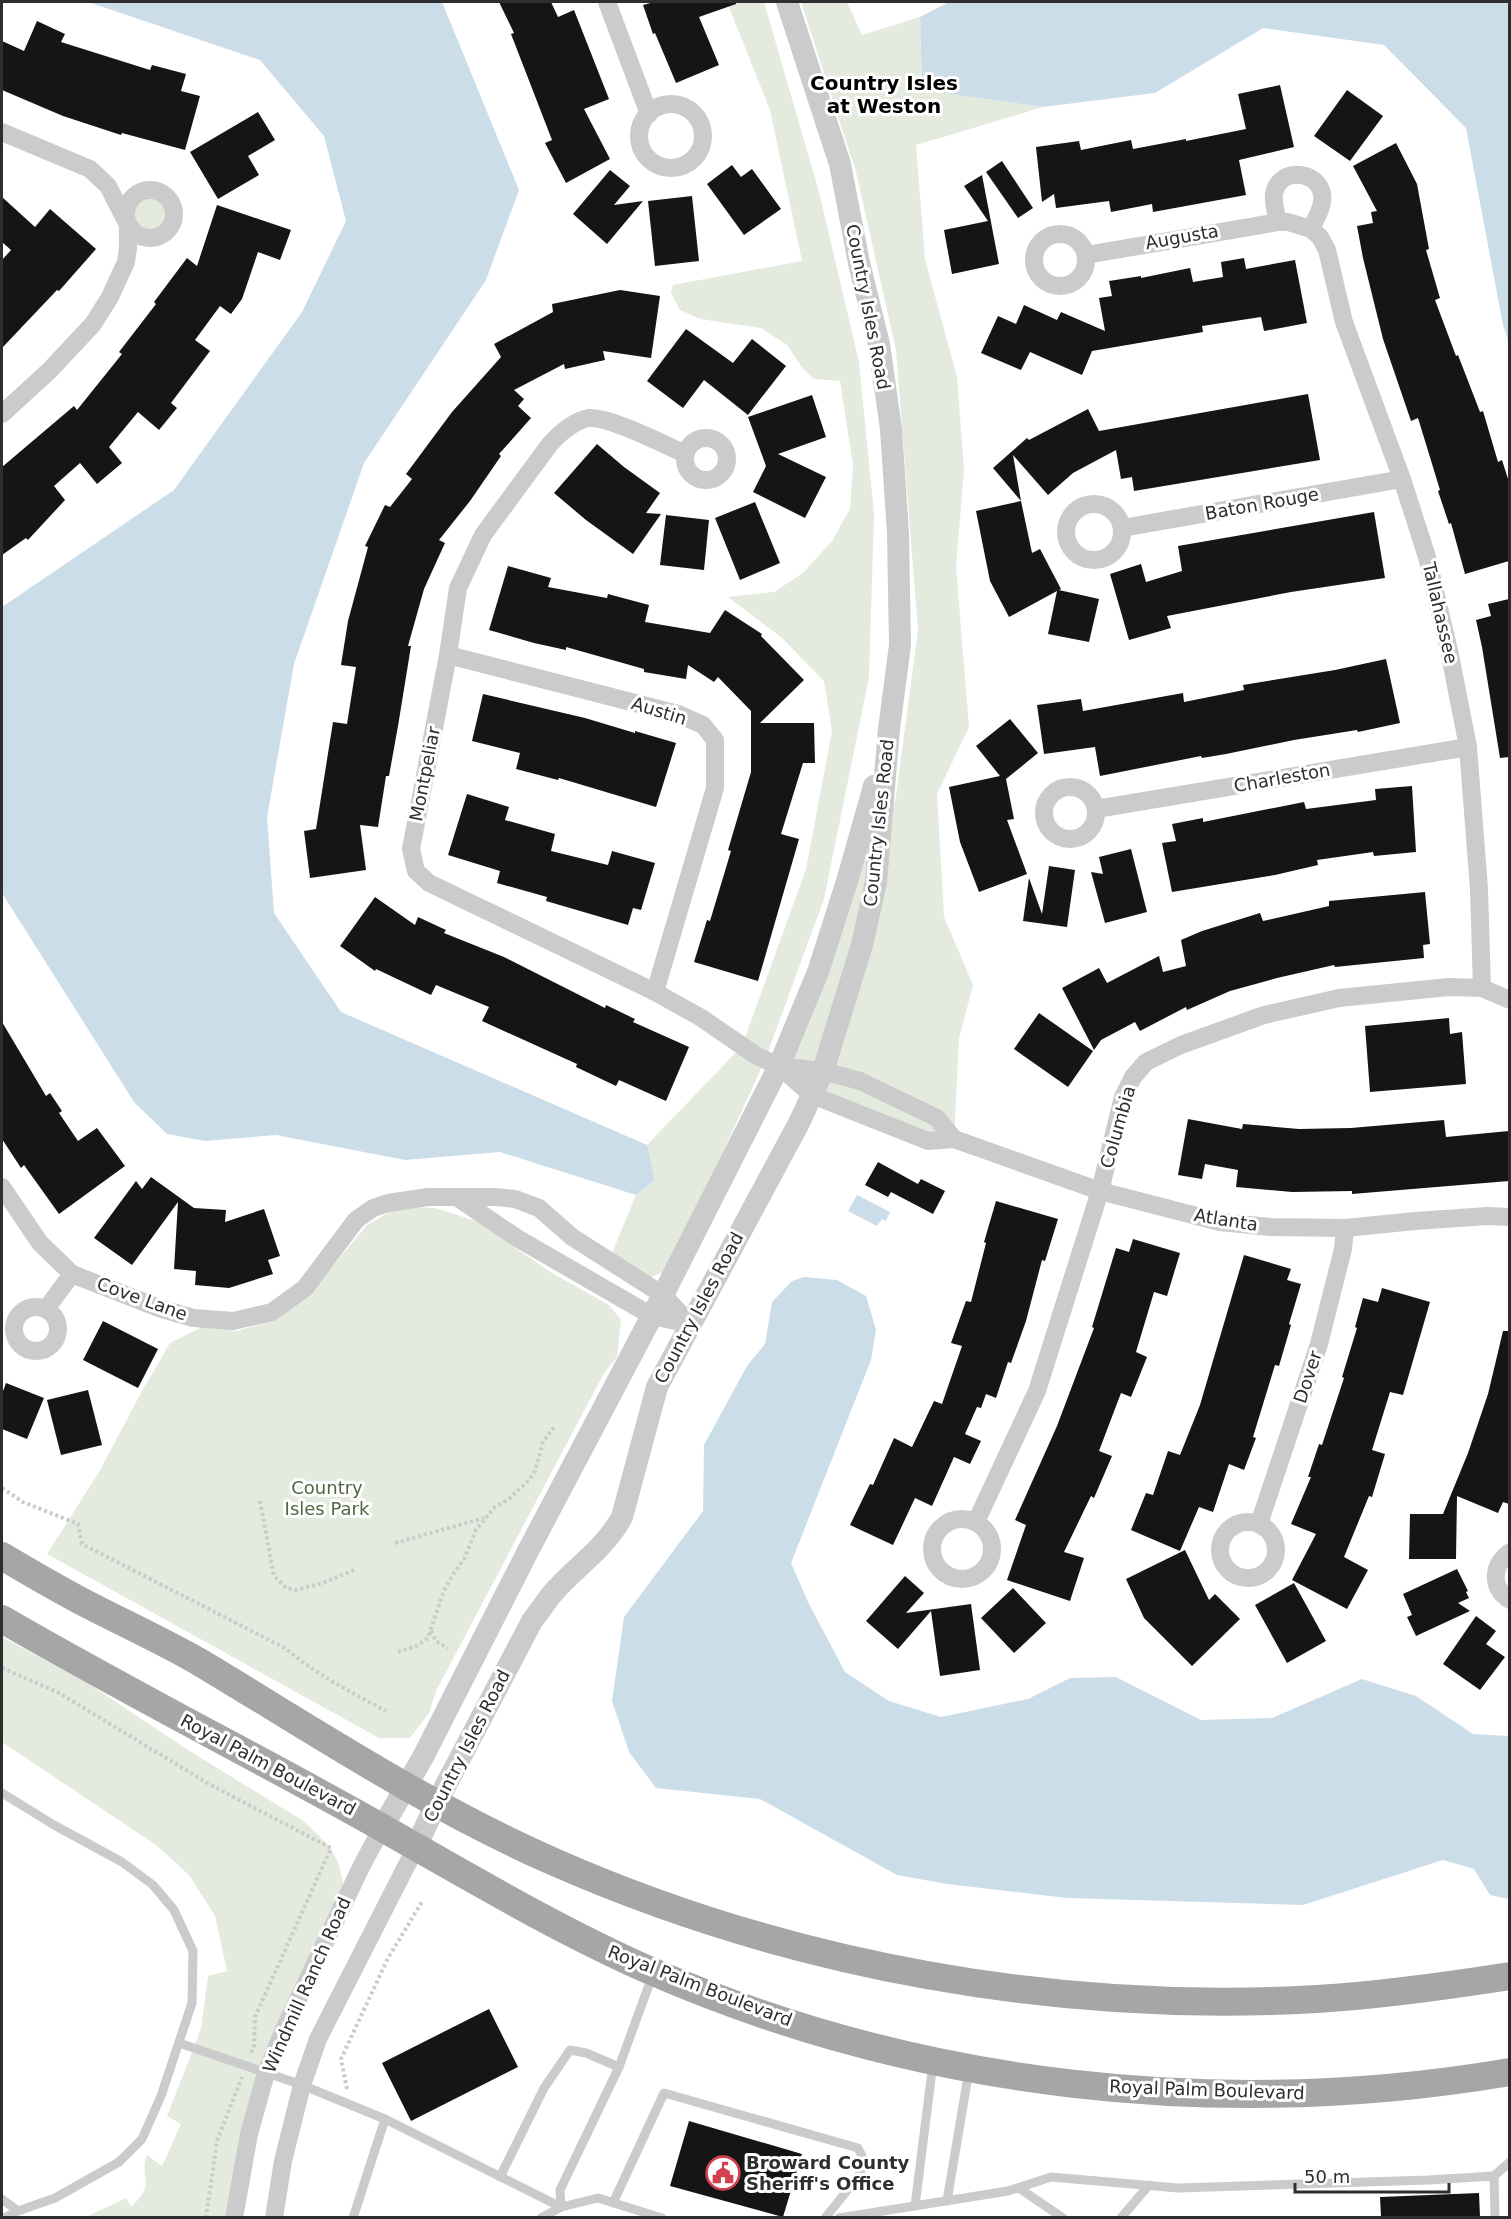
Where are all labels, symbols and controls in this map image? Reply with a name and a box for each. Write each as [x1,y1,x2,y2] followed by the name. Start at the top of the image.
[810,71,958,118] district label: Country Isles at Weston
[1144,220,1220,253] street label: Augusta
[842,222,895,391] street label: Country Isles Road
[1203,483,1320,524] street label: Baton Rouge
[1418,559,1462,666] street label: Tallahassee
[629,692,689,729] street label: Austin
[405,724,444,823] street label: Montpeliar
[859,738,898,908] street label: Country Isles Road
[1232,759,1332,796] street label: Charleston
[1096,1083,1139,1171] street label: Columbia
[1193,1204,1260,1235] street label: Atlanta
[650,1229,747,1387] street label: Country Isles Road
[94,1272,190,1325] street label: Cove Lane
[1289,1347,1326,1406] street label: Dover
[285,1477,370,1519] park label: Country Isles Park
[419,1666,514,1826] street label: Country Isles Road
[177,1709,359,1820] street label: Royal Palm Boulevard
[258,1894,355,2076] street label: Windmill Ranch Road
[605,1941,795,2030] street label: Royal Palm Boulevard
[1109,2076,1305,2103] street label: Royal Palm Boulevard
[746,2152,910,2194] place label: Broward County Sheriff's Office
[705,2155,741,2191] public building icon: Broward County Sheriff's Office
[1295,2156,1450,2194] scale bar
[1304,2166,1350,2187] text: 50 m

